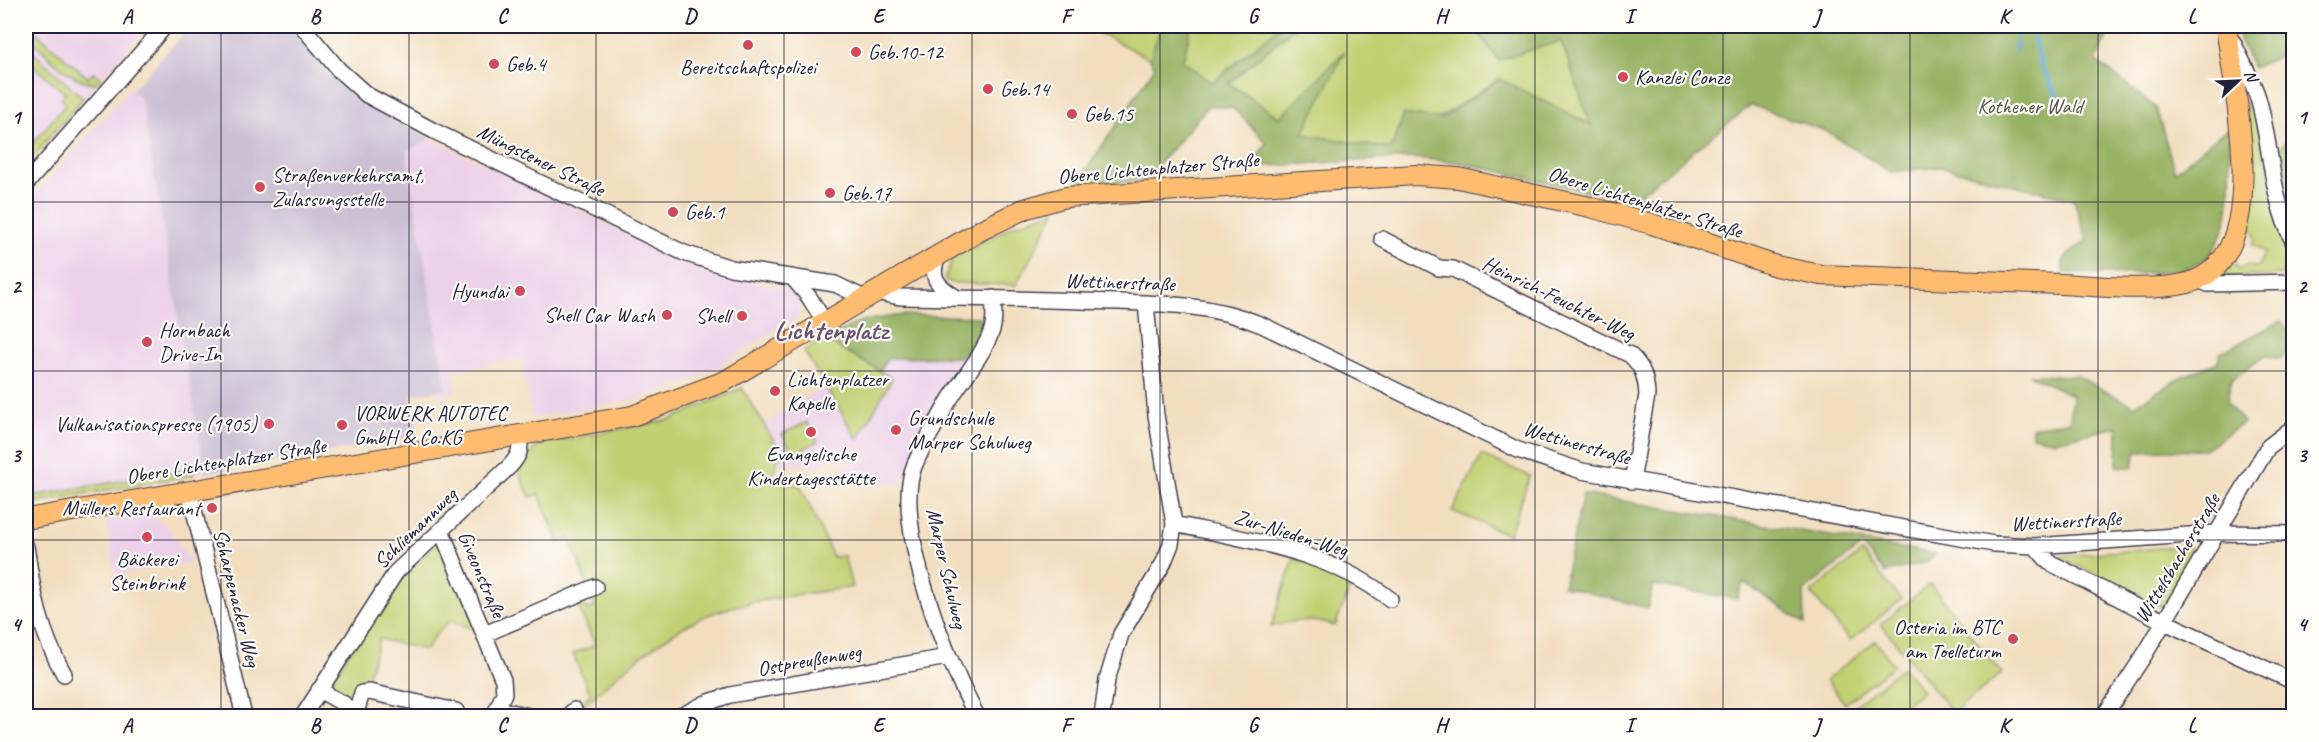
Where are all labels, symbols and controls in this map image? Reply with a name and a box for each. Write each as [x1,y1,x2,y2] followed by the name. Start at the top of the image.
[122,4,134,29] text: A
[310,4,322,29] text: B
[497,4,509,29] text: C
[684,4,698,29] text: D
[873,4,887,29] text: E
[1061,4,1075,29] text: F
[1248,4,1261,29] text: G
[1435,4,1450,29] text: H
[1625,4,1638,29] text: I
[1812,4,1824,29] text: J
[1999,4,2013,29] text: K
[2188,4,2198,29] text: L
[741,38,755,52] marker: Bereitschaftspolizei
[868,39,945,65] place label: Geb.10-12
[849,45,863,59] marker: Geb.10-12
[506,51,548,77] place label: Geb.4
[2208,51,2268,111] north arrow
[680,54,819,80] place label: Bereitschaftspolizei
[487,57,501,71] marker: Geb.4
[1635,64,1731,90] place label: Kanzlei Conze
[2240,67,2263,87] text: N
[1616,70,1630,84] marker: Kanzlei Conze
[1000,76,1052,102] place label: Geb.14
[981,82,995,96] marker: Geb.14
[1977,93,2085,119] park label: Kothener Wald
[1084,101,1135,127] place label: Geb.15
[12,105,23,130] text: 1
[2298,105,2309,130] text: 1
[1065,107,1079,121] marker: Geb.15
[473,118,611,203] street label: Müngstener Straße
[1057,146,1262,190] street label: Obere Lichtenplatzer Straße
[1545,160,1747,245] street label: Obere Lichtenplatzer Straße
[272,162,424,212] place label: Straßenverkehrsamt, Zulassungsstelle
[253,180,267,194] marker: Straßenverkehrsamt, Zulassungsstelle
[842,180,893,206] place label: Geb.17
[823,186,837,200] marker: Geb.17
[685,199,726,225] place label: Geb.1
[666,205,680,219] marker: Geb.1
[1478,250,1641,347] street label: Heinrich-Feuchter-Weg
[1065,267,1177,297] street label: Wettinerstraße
[12,274,23,299] text: 2
[2298,274,2309,299] text: 2
[451,278,511,304] place label: Hyundai
[513,284,527,298] marker: Hyundai
[544,302,655,328] place label: Shell Car Wash
[696,303,733,329] place label: Shell
[660,308,674,322] marker: Shell Car Wash
[735,309,749,323] marker: Shell
[774,313,891,347] district label: Lichtenplatz
[159,317,231,367] place label: Hornbach Drive-In
[140,335,154,349] marker: Hornbach Drive-In
[787,366,890,416] place label: Lichtenplatzer Kapelle
[768,384,782,398] marker: Lichtenplatzer Kapelle
[354,400,509,450] place label: VORWERK AUTOTEC GmbH & Co.KG
[908,405,1032,455] place label: Grundschule Marper Schulweg
[55,411,258,437] place label: Vulkanisationspresse (1905)
[1521,415,1635,471] street label: Wettinerstraße
[262,417,276,431] marker: Vulkanisationspresse (1905)
[335,418,349,432] marker: VORWERK AUTOTEC GmbH & Co.KG
[889,423,903,437] marker: Grundschule Marper Schulweg
[804,425,818,439] marker: Evangelische Kindertagesstätte
[124,432,330,490] street label: Obere Lichtenplatzer Straße
[747,441,877,491] place label: Evangelische Kindertagesstätte
[12,443,23,468] text: 3
[2298,443,2309,468] text: 3
[368,481,463,574] street label: Schliemannweg
[2128,487,2227,627] street label: Wittelsbacherstraße
[63,495,203,521] place label: Müllers Restaurant
[205,501,219,515] marker: Müllers Restaurant
[1231,503,1352,563] street label: Zur-Nieden-Weg
[921,505,974,632] street label: Marper Schulweg
[2011,505,2124,537] street label: Wettinerstraße
[207,526,267,671] street label: Scharpenacker Weg
[452,527,513,623] street label: Giveonstraße
[140,530,154,544] marker: Bäckerei Steinbrink
[109,546,186,596] place label: Bäckerei Steinbrink
[12,612,24,637] text: 4
[2298,612,2310,637] text: 4
[1894,614,2004,664] place label: Osteria im BTC am Toelleturm
[2006,632,2020,646] marker: Osteria im BTC am Toelleturm
[755,638,864,682] street label: Ostpreußenweg
[122,713,134,738] text: A
[310,713,322,738] text: B
[497,713,509,738] text: C
[684,713,698,738] text: D
[873,713,887,738] text: E
[1061,713,1075,738] text: F
[1248,713,1261,738] text: G
[1435,713,1450,738] text: H
[1625,713,1638,738] text: I
[1812,713,1824,738] text: J
[1999,713,2013,738] text: K
[2188,713,2198,738] text: L

